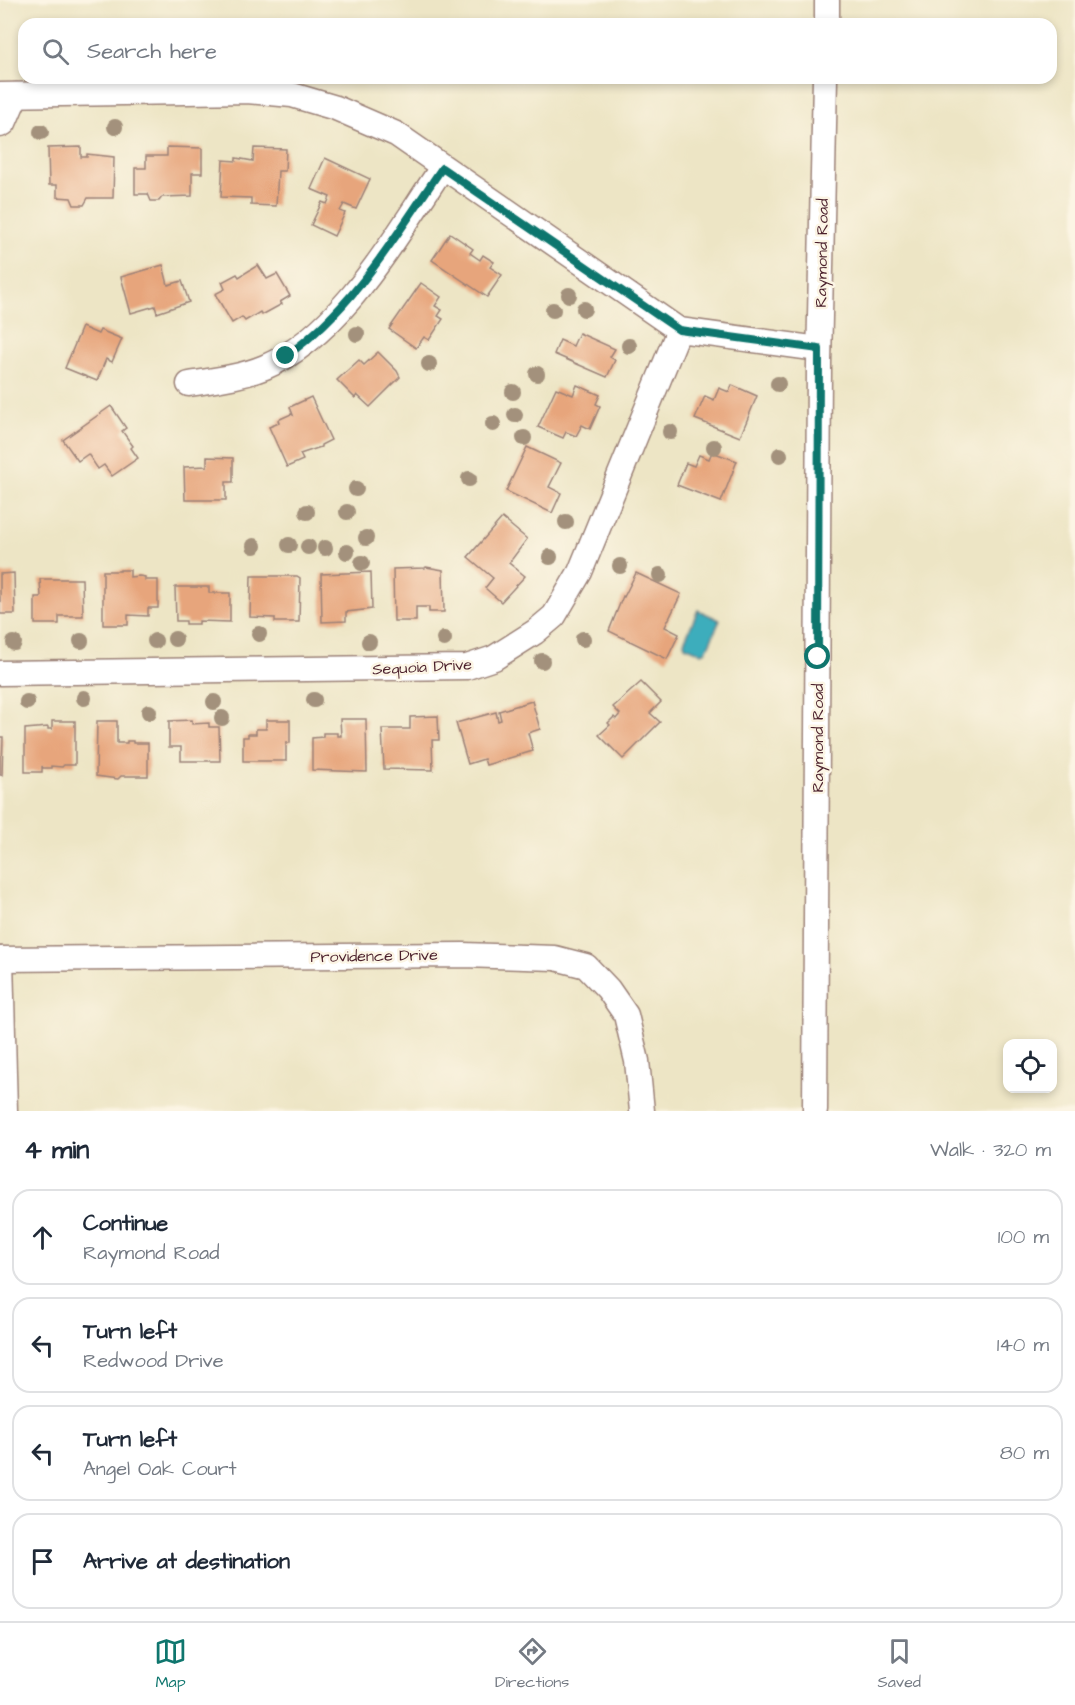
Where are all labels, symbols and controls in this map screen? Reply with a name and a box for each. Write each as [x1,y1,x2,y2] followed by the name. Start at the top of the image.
[18,18,1057,84] search box
[39,35,72,68] icon: search
[87,36,217,67] text: Search here
[810,198,835,308] street label: Raymond Road
[272,342,298,368] route end
[804,643,830,669] route start
[372,653,473,681] street label: Sequoia Drive
[807,683,830,793] street label: Raymond Road
[310,944,438,968] street label: Providence Drive
[1003,1039,1057,1093] map controls
[1003,1039,1057,1093] button: locate
[24,1132,89,1168] text: 4 min
[930,1136,1051,1164] text: Walk · 320 m
[83,1208,168,1239] text: Continue
[26,1221,59,1254] icon: ahead
[998,1223,1049,1251] text: 100 m
[83,1239,219,1267] text: Raymond Road
[83,1316,177,1347] text: Turn left
[26,1329,59,1362] icon: left
[997,1331,1049,1359] text: 140 m
[83,1347,224,1375] text: Redwood Drive
[83,1424,177,1455] text: Turn left
[26,1437,59,1470] icon: left
[1000,1439,1049,1467] text: 80 m
[83,1455,237,1483] text: Angel Oak Court
[26,1545,59,1578] icon: arrive
[83,1546,290,1577] text: Arrive at destination
[154,1635,187,1693] tab: Map
[495,1635,569,1693] tab: Directions
[877,1635,921,1693] tab: Saved

